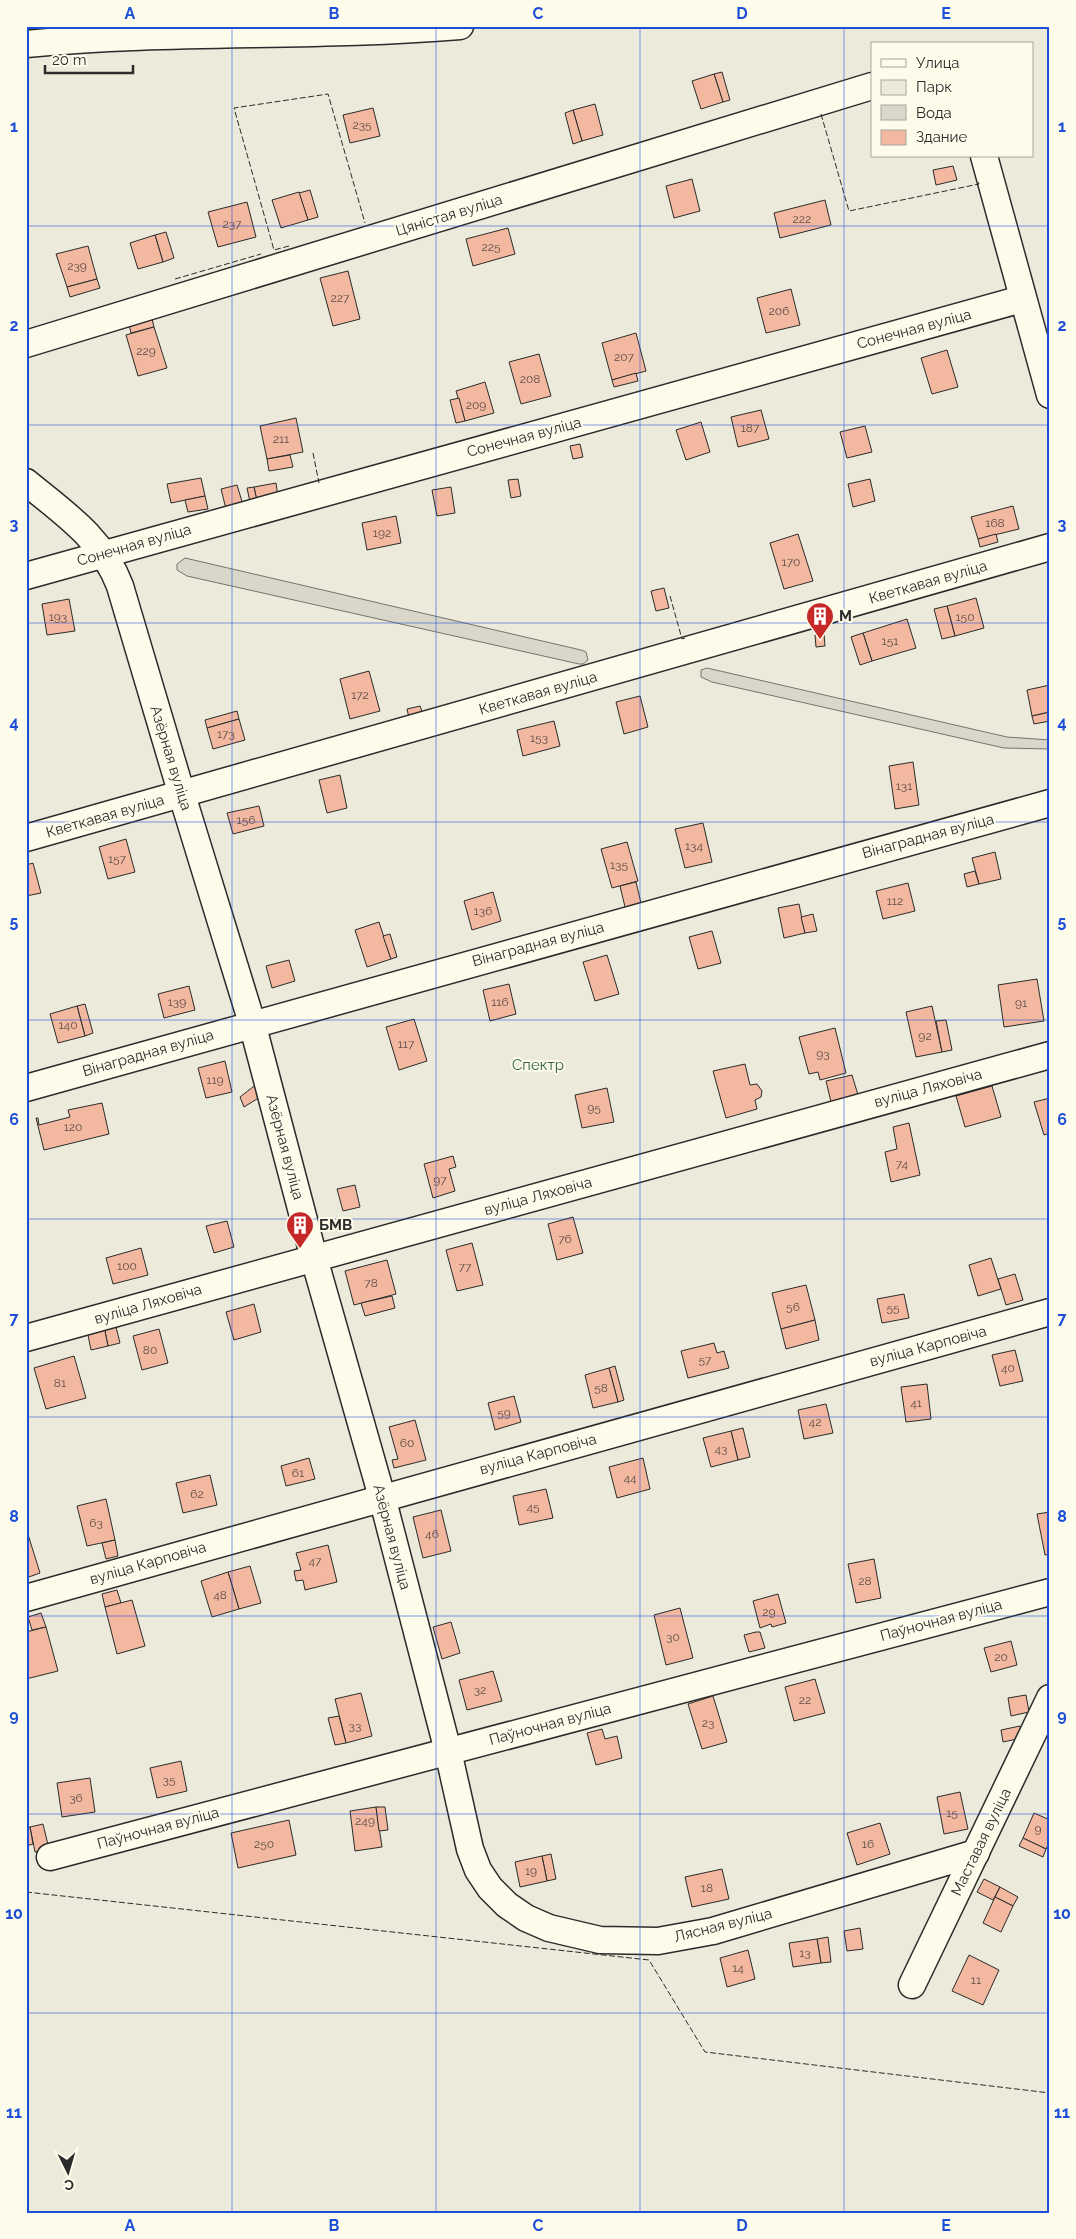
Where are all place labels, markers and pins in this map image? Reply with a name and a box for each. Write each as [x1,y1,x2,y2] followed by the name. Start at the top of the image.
[805,601,835,640] building icon: М
[839,607,852,625] place label: М
[285,1210,315,1249] building icon: БМВ
[319,1216,352,1234] place label: БМВ

